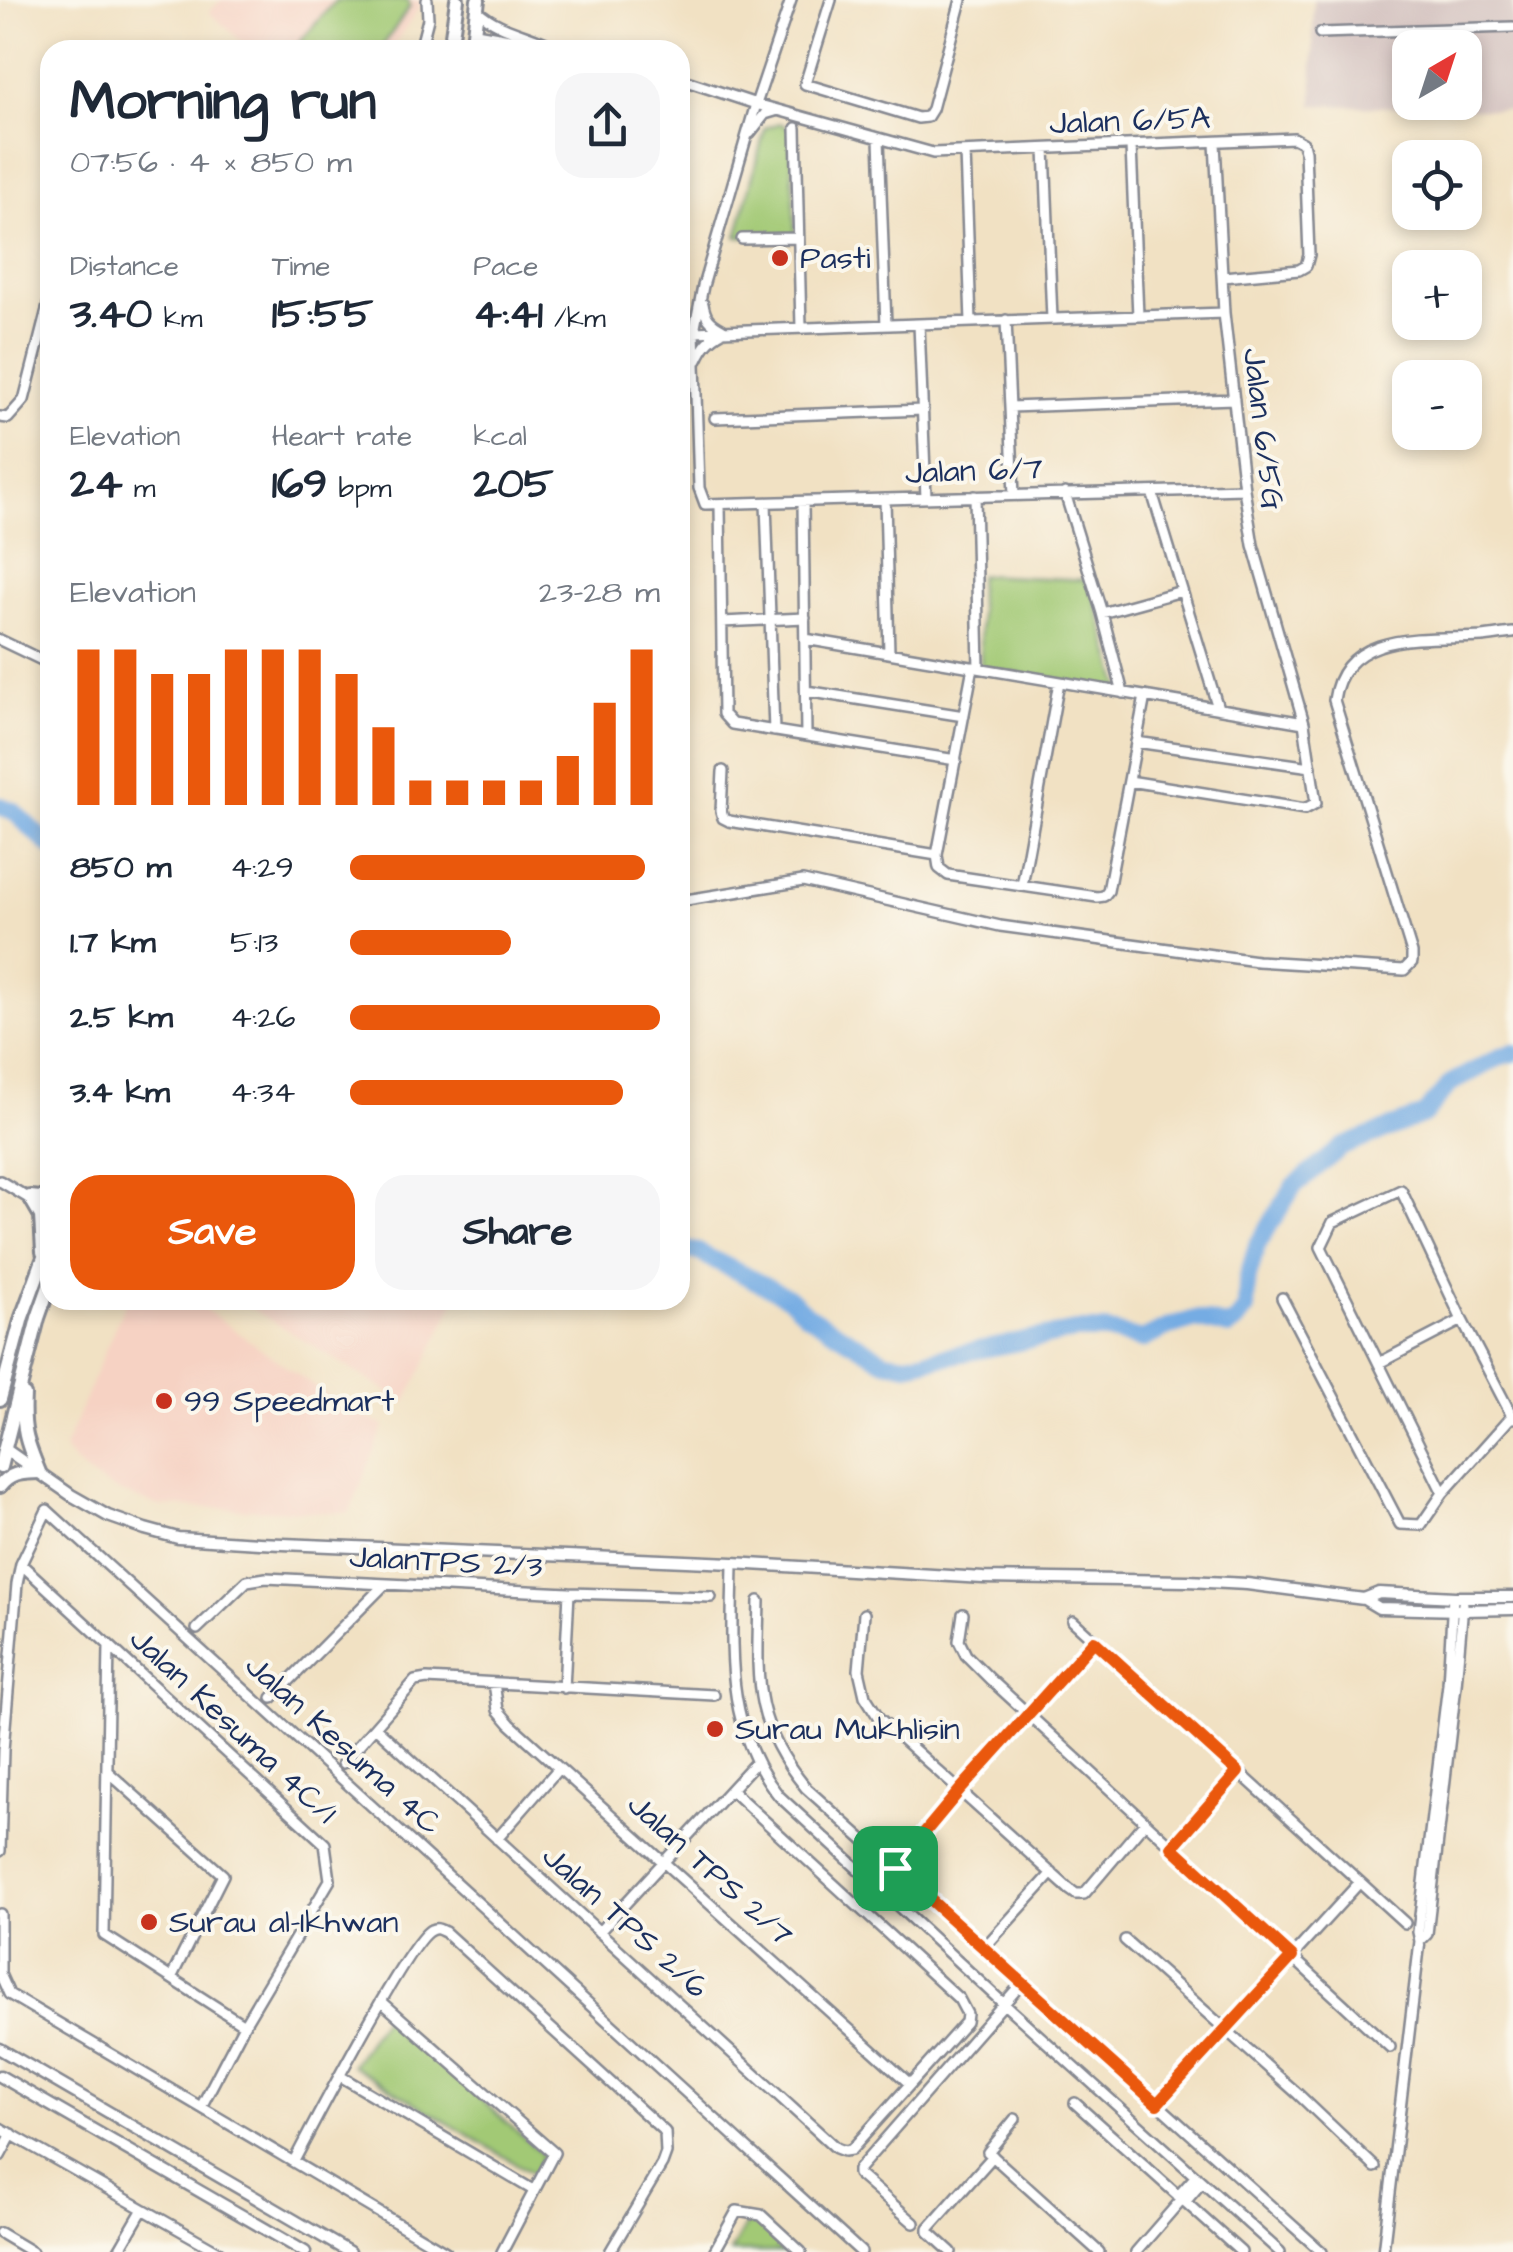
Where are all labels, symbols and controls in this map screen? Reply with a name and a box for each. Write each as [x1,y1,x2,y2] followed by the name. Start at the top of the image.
[1392,30,1482,120] north arrow
[1392,30,1482,450] map controls
[70,64,376,140] text: Morning run
[555,73,660,178] button: share
[1049,96,1211,146] street label: Jalan 6/5A
[70,140,352,185] text: 07:56 · 4 × 850 m
[1392,140,1482,230] button: locate
[800,236,871,281] place label: Pasti
[70,247,179,286] text: Distance
[272,247,330,286] text: Time
[473,247,538,286] text: Pace
[769,247,791,269] marker: Pasti
[1392,250,1482,340] button: +
[70,286,152,344] text: 3.40
[272,286,373,344] text: 15:55
[473,286,543,344] text: 4:41
[152,299,203,338] text: km
[543,299,606,338] text: /km
[1231,345,1295,513] street label: Jalan 6/5G
[1392,360,1482,450] button: −
[70,417,180,456] text: Elevation
[272,417,412,456] text: Heart rate
[473,417,527,456] text: kcal
[904,446,1044,496] street label: Jalan 6/7
[70,456,123,514] text: 24
[272,456,327,514] text: 169
[473,456,554,514] text: 205
[123,469,156,508] text: m
[327,469,392,508] text: bpm
[70,570,196,615] text: Elevation
[539,570,660,615] text: 23–28 m
[70,845,171,890] text: 850 m
[230,845,294,890] text: 4:29
[70,920,156,965] text: 1.7 km
[230,920,278,965] text: 5:13
[70,995,173,1040] text: 2.5 km
[230,995,296,1040] text: 4:26
[70,1070,170,1115] text: 3.4 km
[230,1070,295,1115] text: 4:34
[70,1175,355,1290] button: Save
[375,1175,660,1290] button: Share
[184,1379,395,1424] place label: 99 Speedmart
[153,1390,175,1412] marker: 99 Speedmart
[348,1534,544,1590] street label: JalanTPS 2/3
[121,1620,345,1832] street label: Jalan Kesuma 4C/1
[237,1647,449,1843] street label: Jalan Kesuma 4C
[735,1707,960,1752] place label: Surau Mukhlisin
[704,1718,726,1740] marker: Surau Mukhlisin
[617,1783,803,1957] street label: Jalan TPS 2/7
[853,1826,938,1911] pin
[532,1835,718,2009] street label: Jalan TPS 2/6
[868,1841,923,1896] icon: arrive
[169,1900,399,1945] place label: Surau al-Ikhwan
[138,1911,160,1933] marker: Surau al-Ikhwan

